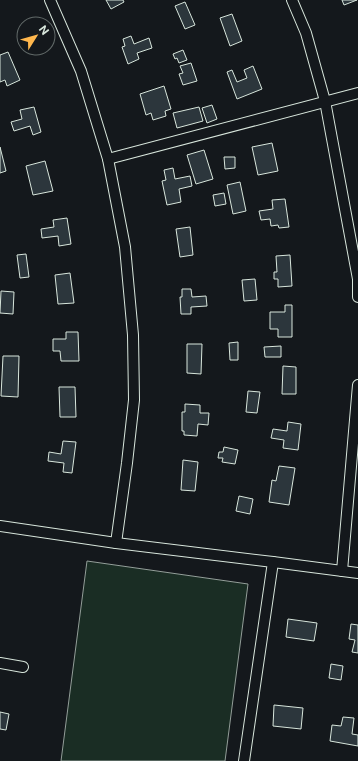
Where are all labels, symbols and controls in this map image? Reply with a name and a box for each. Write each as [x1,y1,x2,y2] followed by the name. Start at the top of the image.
[16,16,56,56] north arrow
[37,23,51,37] text: N

